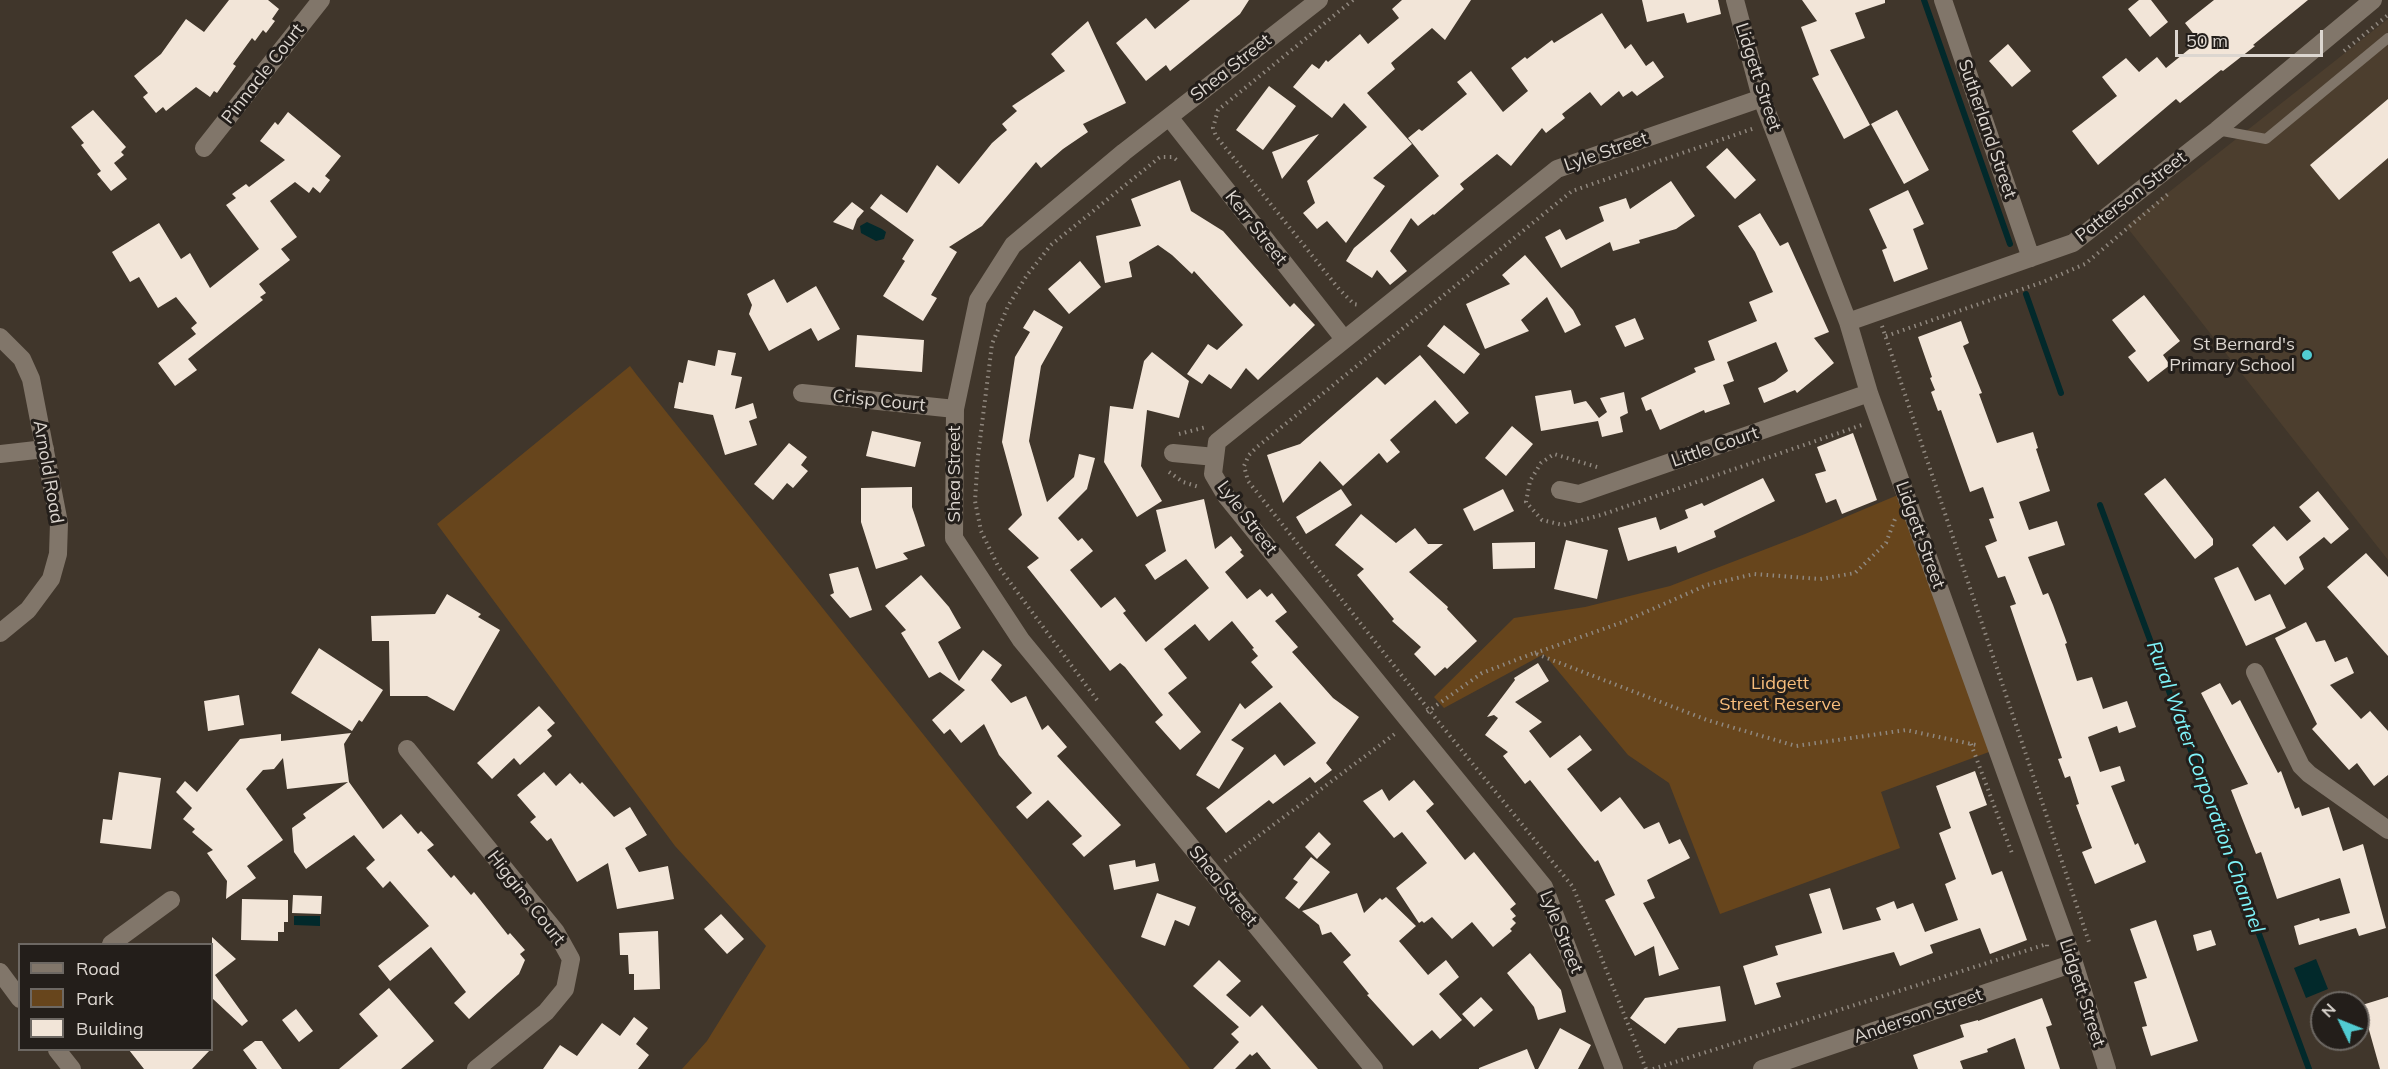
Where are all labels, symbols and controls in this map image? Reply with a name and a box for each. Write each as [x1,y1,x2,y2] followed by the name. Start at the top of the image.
[2178,18,2326,56] scale bar
[217,20,309,128] street label: Pinnacle Court
[1730,20,1786,134] street label: Lidgett Street
[2186,29,2228,52] text: 50 m
[1186,30,1276,106] street label: Shea Street
[1953,57,2021,201] street label: Sutherland Street
[1561,128,1651,176] street label: Lyle Street
[2071,147,2191,247] street label: Patterson Street
[1220,186,1292,270] street label: Kerr Street
[2169,334,2295,376] place label: St Bernard's Primary School
[2300,348,2314,362] marker: St Bernard's Primary School
[832,385,926,417] street label: Crisp Court
[28,419,68,525] street label: Arnold Road
[1669,422,1761,472] street label: Little Court
[944,426,966,522] street label: Shea Street
[1212,477,1282,559] street label: Lyle Street
[1891,479,1949,591] street label: Lidgett Street
[2141,638,2269,936] water label: Rural Water Corporation Channel
[1719,673,1841,716] park label: Lidgett Street Reserve
[1184,842,1262,930] street label: Shea Street
[482,846,570,950] street label: Higgins Court
[1535,888,1587,976] street label: Lyle Street
[2054,936,2110,1050] street label: Lidgett Street
[18,943,213,1051] legend
[76,957,120,980] text: Road
[1851,984,1985,1048] street label: Anderson Street
[76,987,114,1010] text: Park
[2310,991,2370,1051] north arrow
[2317,999,2340,1021] text: N
[76,1017,144,1040] text: Building

